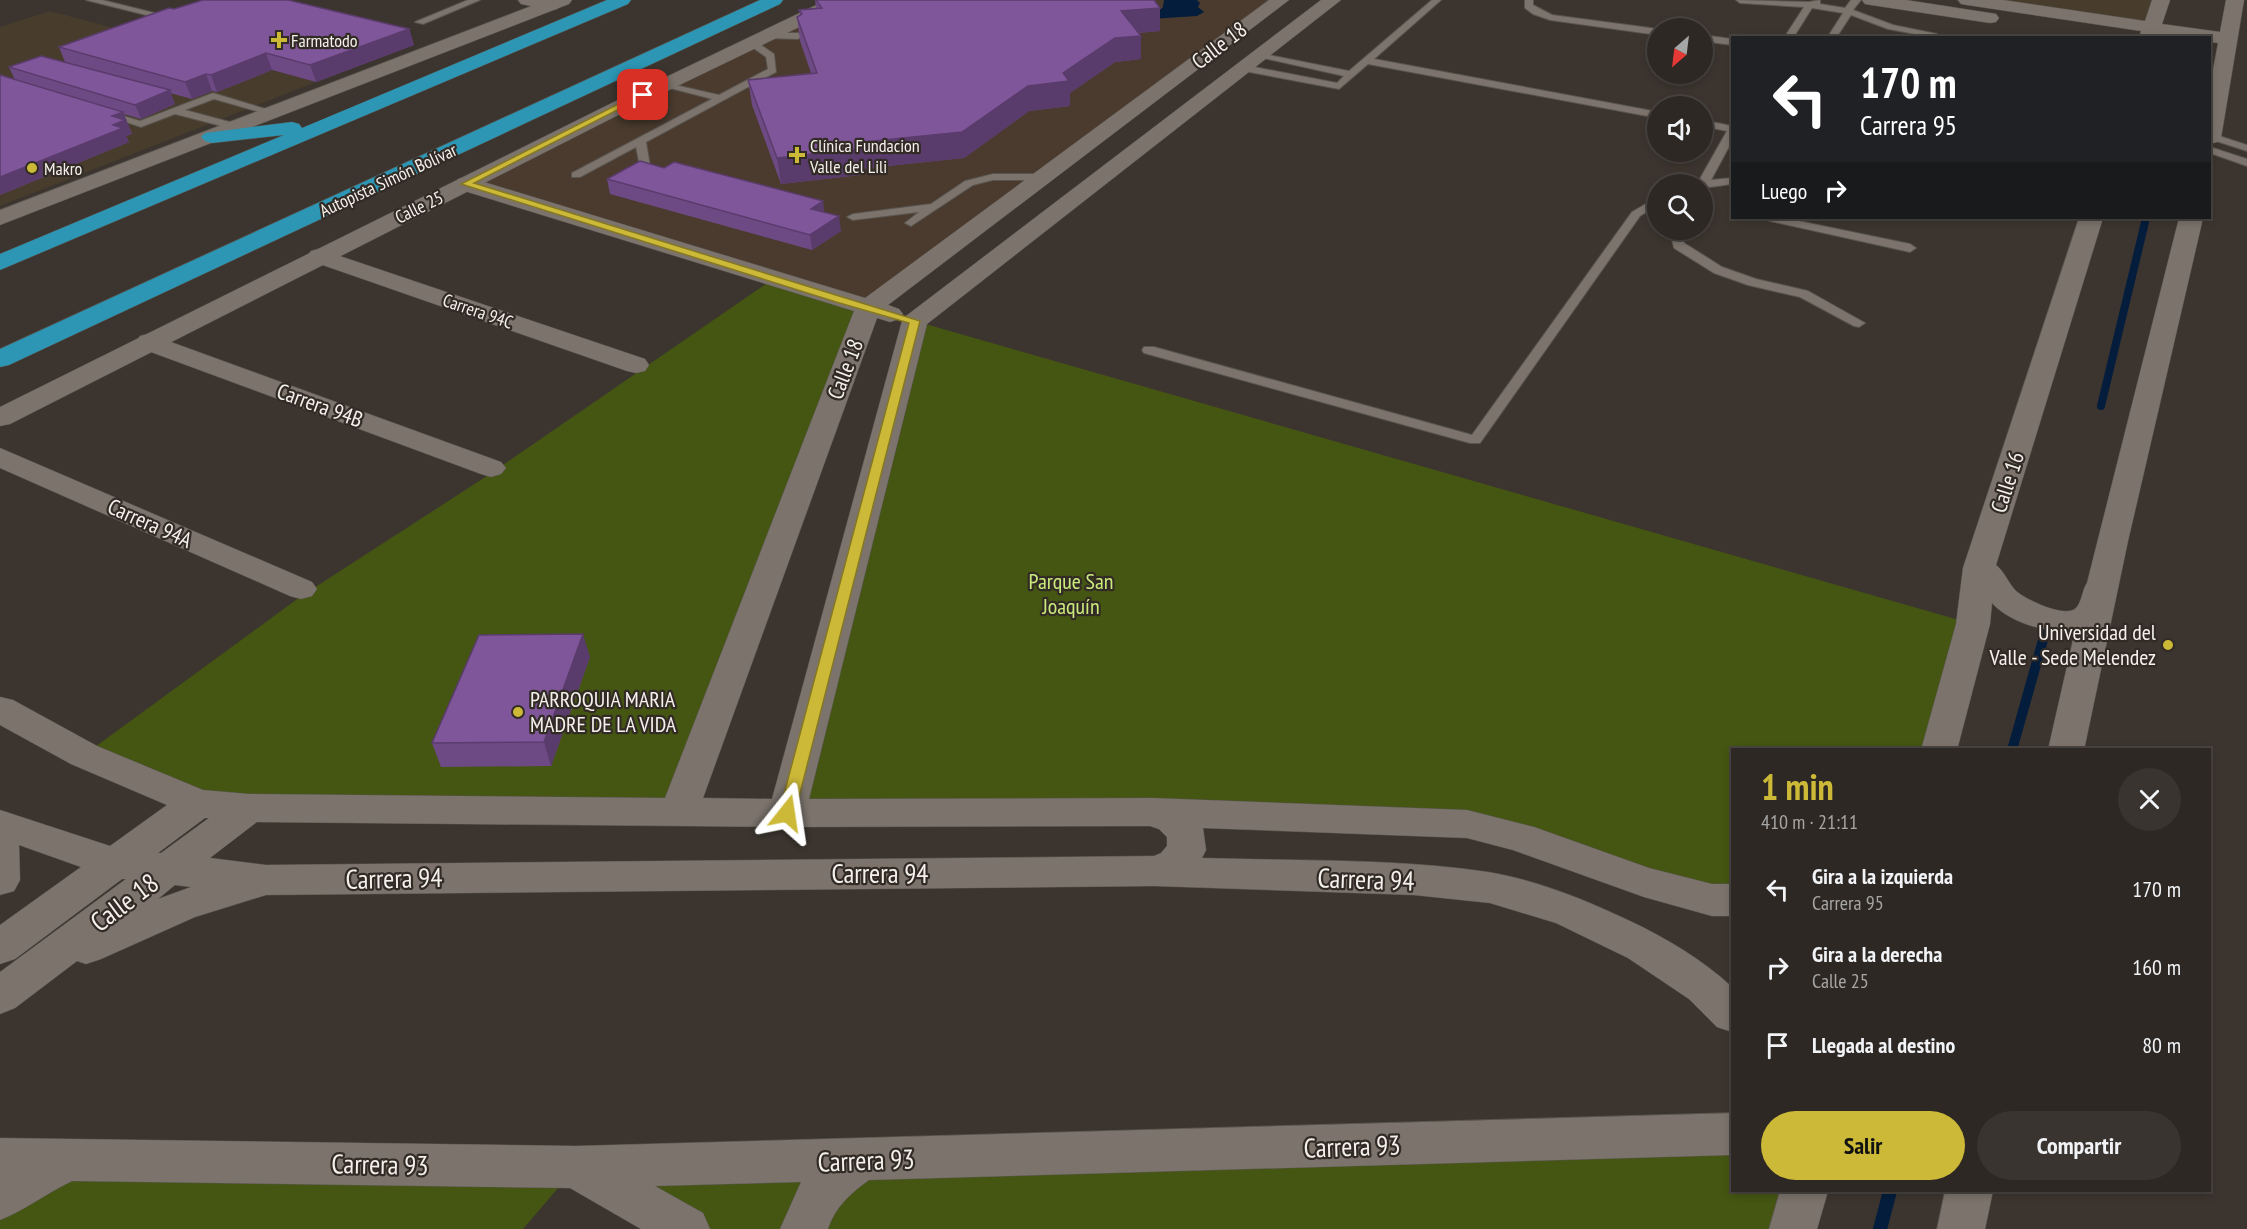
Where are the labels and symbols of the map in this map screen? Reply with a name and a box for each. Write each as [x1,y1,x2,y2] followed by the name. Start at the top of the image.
[1186,15,1252,75] street label: Calle 18
[1647,18,1713,84] north arrow
[291,29,358,52] place label: Farmatodo
[272,33,286,47] marker: Farmatodo
[617,69,668,120] pin
[809,134,920,178] place label: Clínica Fundacion Valle del Lili
[316,138,460,222] street label: Autopista Simón Bolívar
[788,146,806,164] marker: Clínica Fundacion Valle del Lili
[44,157,83,180] place label: Makro
[25,161,39,175] marker: Makro
[391,185,447,229] street label: Calle 25
[440,288,516,334] street label: Carrera 94C
[821,335,869,403] street label: Calle 18
[273,377,367,433] street label: Carrera 94B
[1984,448,2030,516] street label: Calle 16
[103,492,197,554] street label: Carrera 94A
[1029,567,1113,620] park label: Parque San Joaquín
[1988,618,2157,671] place label: Universidad del Valle - Sede Melendez
[2161,638,2175,652] marker: Universidad del Valle - Sede Melendez
[530,685,677,738] place label: PARROQUIA MARIA MADRE DE LA VIDA
[511,705,525,719] marker: PARROQUIA MARIA MADRE DE LA VIDA
[755,781,819,845] position arrow
[832,856,928,890] street label: Carrera 94
[345,860,443,896] street label: Carrera 94
[1317,860,1415,898] street label: Carrera 94
[83,865,165,939] street label: Calle 18
[1303,1127,1401,1165] street label: Carrera 93
[817,1141,915,1179] street label: Carrera 93
[331,1146,429,1182] street label: Carrera 93

